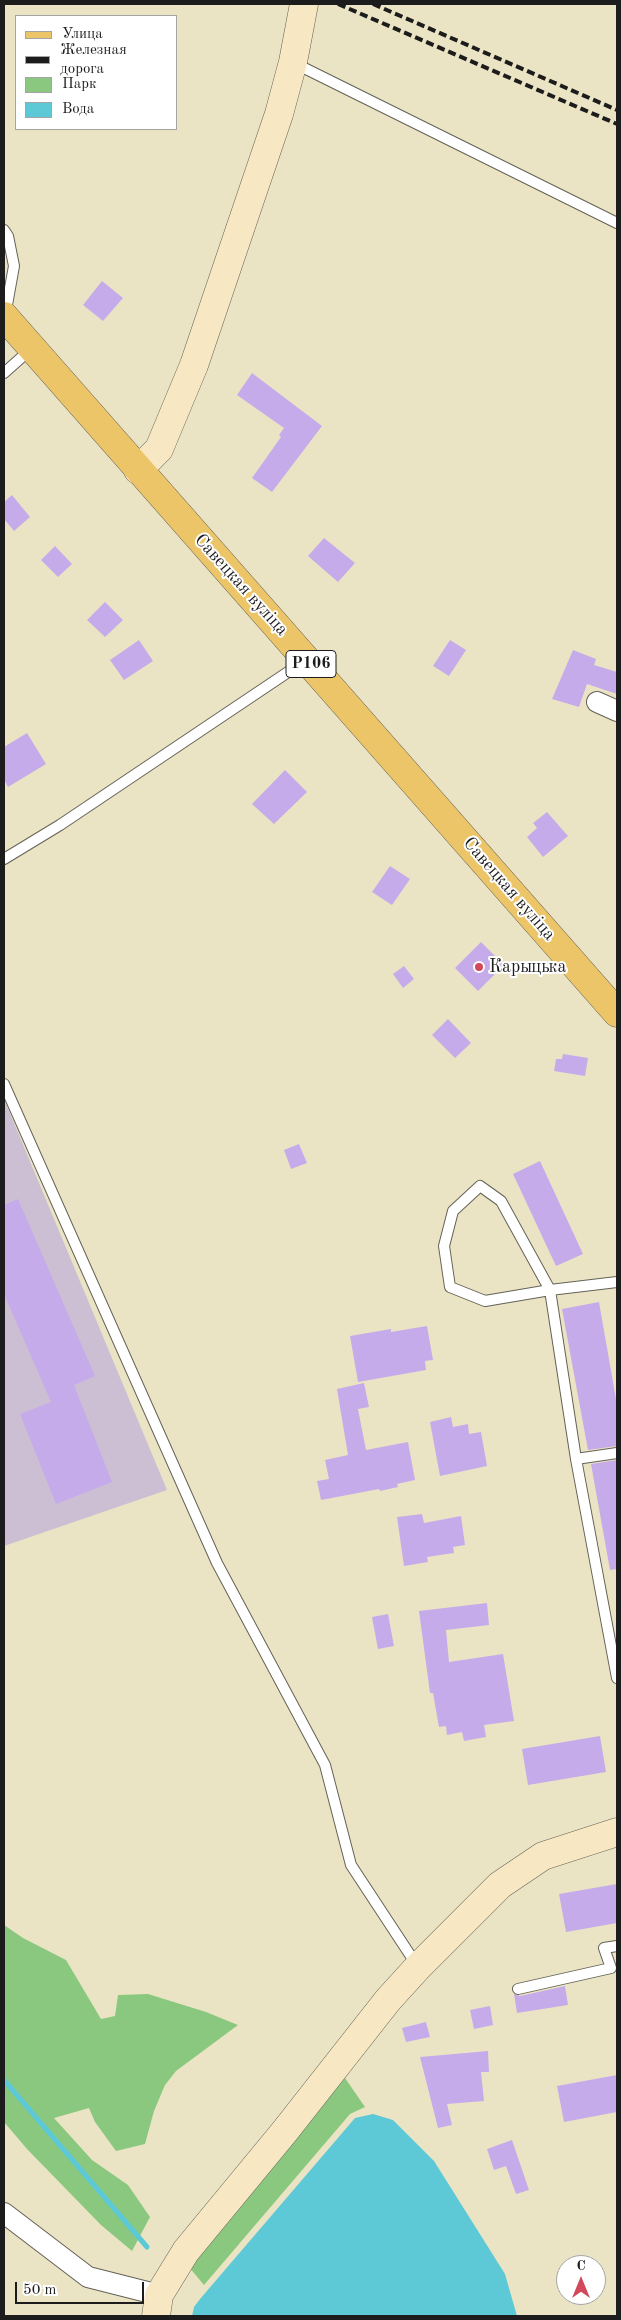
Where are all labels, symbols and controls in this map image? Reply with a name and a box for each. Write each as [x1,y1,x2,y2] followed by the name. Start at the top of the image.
[15,15,178,130] legend
[62,27,103,42] text: Улица
[60,43,127,77] text: Железная дорога
[62,77,97,92] text: Парк
[62,102,94,117] text: Вода
[190,529,292,641] street label: Савецкая вуліца
[286,651,336,678] road number: Р106
[458,833,560,945] street label: Савецкая вуліца
[489,956,567,978] place label: Карыцька
[473,961,485,973] marker: Карыцька
[556,2255,606,2305] north arrow
[576,2259,586,2273] text: С
[18,2272,146,2304] scale bar
[23,2283,57,2298] text: 50 m

